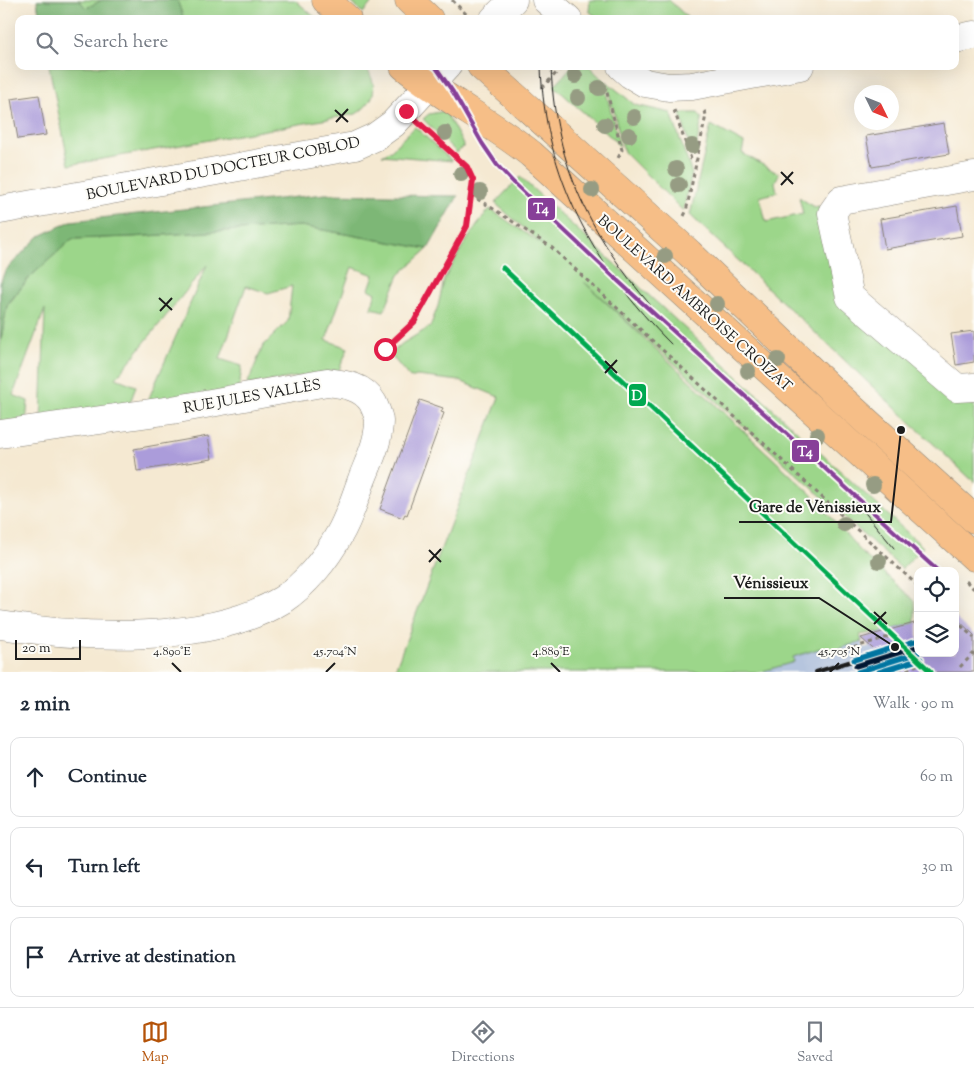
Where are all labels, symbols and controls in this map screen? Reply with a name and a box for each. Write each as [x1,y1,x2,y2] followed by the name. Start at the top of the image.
[15,15,959,70] search box
[33,29,61,57] icon: search
[73,29,168,56] text: Search here
[854,85,899,130] north arrow
[395,100,418,123] route end
[85,133,362,206] street label: BOULEVARD DU DOCTEUR COBLOD
[527,197,556,221] line badge: T4
[533,200,549,220] text: T4
[592,211,796,398] street label: BOULEVARD AMBROISE CROIZAT
[374,338,397,361] route start
[182,374,323,420] street label: RUE JULES VALLÈS
[628,383,647,407] line badge: D
[631,387,643,407] text: D
[791,439,820,463] line badge: T4
[797,443,813,463] text: T4
[739,491,891,522] callout: Gare de Vénissieux
[749,497,881,520] text: Gare de Vénissieux
[724,567,819,598] callout: Vénissieux
[914,567,959,657] map controls
[914,567,959,612] button: locate
[733,573,809,596] text: Vénissieux
[914,612,959,657] button: layers
[15,637,81,660] scale bar
[22,639,51,659] text: 20 m
[153,643,191,661] text: 4.890°E
[313,643,357,661] text: 45.704°N
[532,643,570,661] text: 4.889°E
[818,643,860,661] text: 45.705°N
[20,690,70,720] text: 2 min
[873,693,954,716] text: Walk · 90 m
[21,763,49,791] icon: ahead
[68,764,147,791] text: Continue
[920,766,953,789] text: 60 m
[21,853,49,881] icon: left
[68,854,140,881] text: Turn left
[922,856,953,879] text: 30 m
[21,943,49,971] icon: arrive
[68,944,236,971] text: Arrive at destination
[141,1018,169,1068] tab: Map
[451,1018,515,1068] tab: Directions
[797,1018,833,1068] tab: Saved

